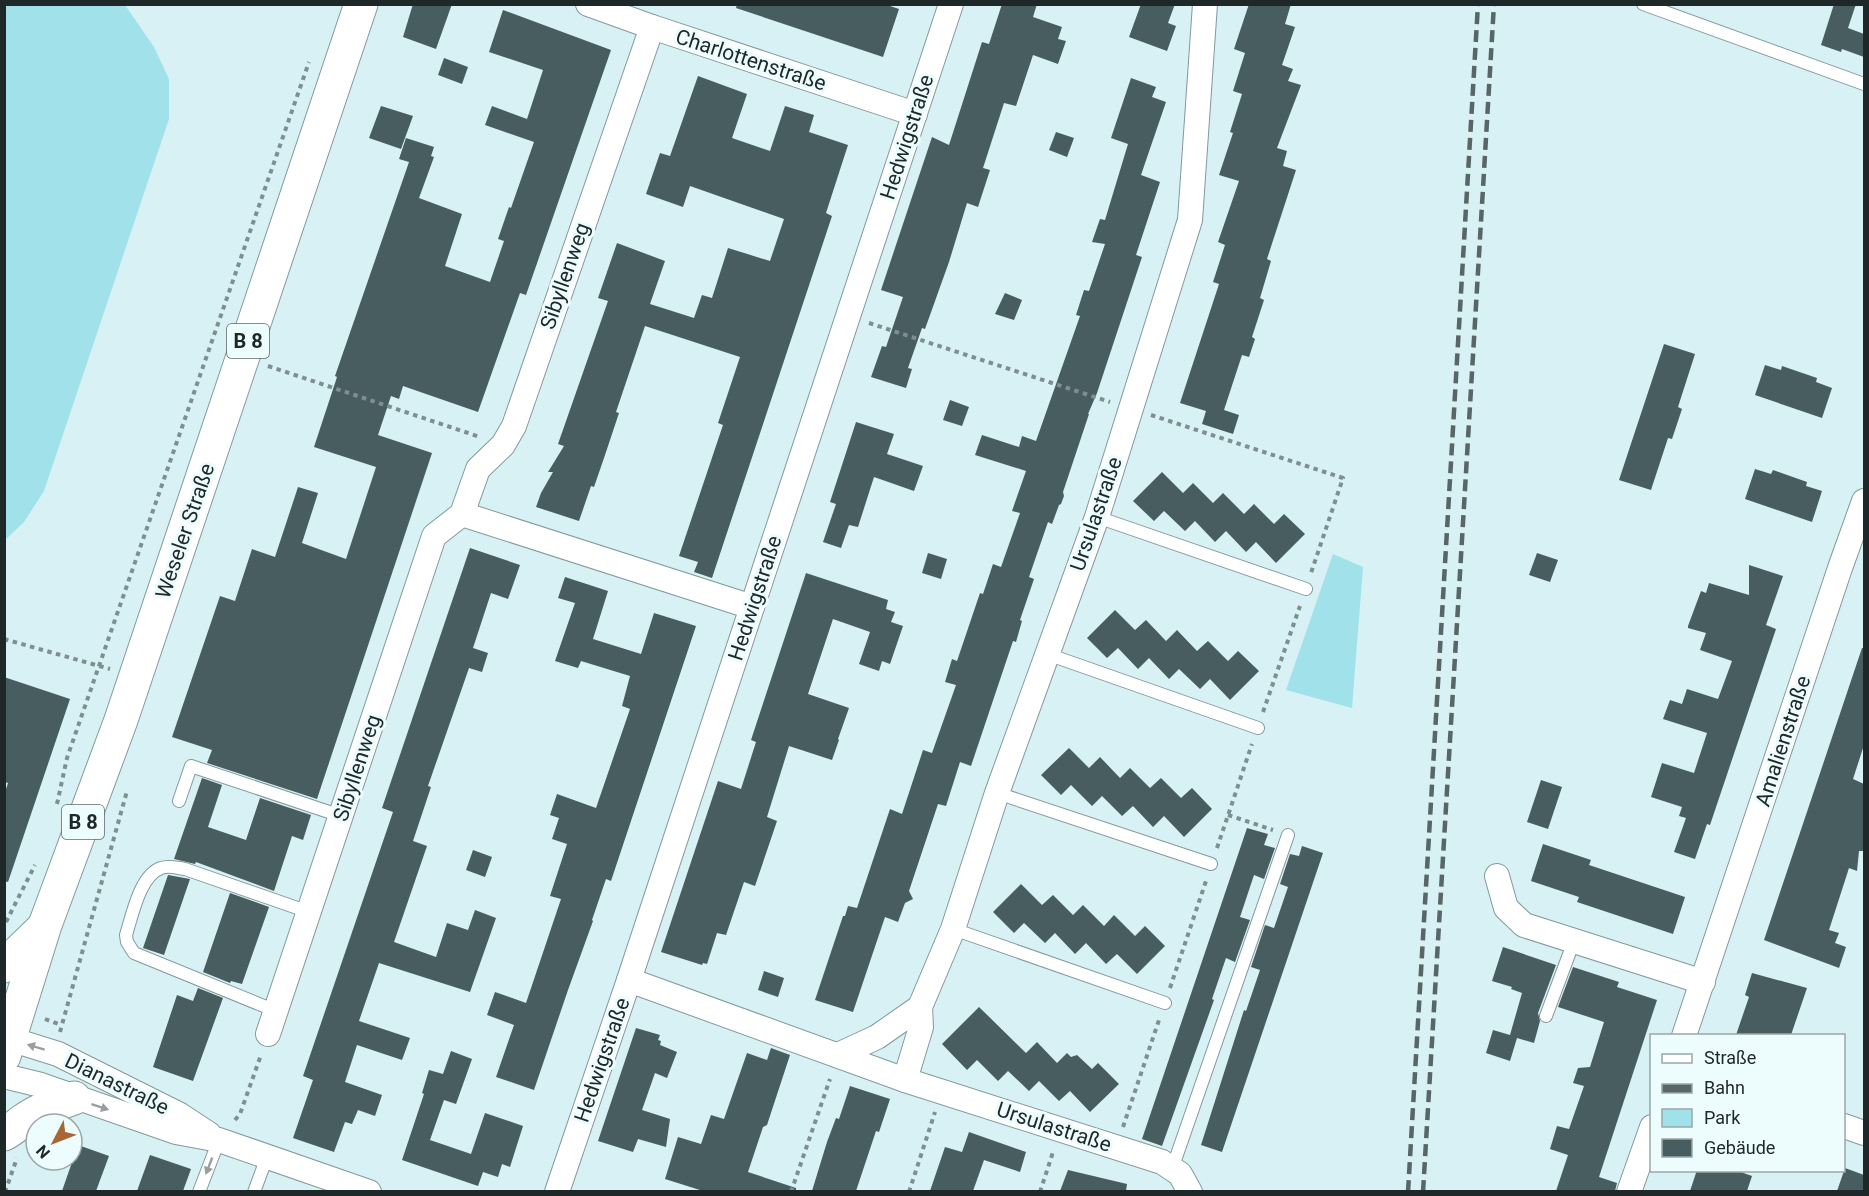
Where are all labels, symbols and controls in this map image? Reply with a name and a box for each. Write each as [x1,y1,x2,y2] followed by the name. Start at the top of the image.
[673,24,829,96] street label: Charlottenstraße
[875,71,939,203] street label: Hedwigstraße
[536,220,594,332] street label: Sibyllenweg
[227,324,269,358] road number: B 8
[1065,454,1127,574] street label: Ursulastraße
[151,460,219,602] street label: Weseler Straße
[723,532,787,664] street label: Hedwigstraße
[1751,673,1815,809] street label: Amalienstraße
[328,712,386,824] street label: Sibyllenweg
[62,805,104,839] road number: B 8
[569,995,635,1125] street label: Hedwigstraße
[1650,1034,1845,1172] legend
[27,1042,45,1051] one-way arrow
[1704,1047,1756,1068] text: Straße
[61,1048,173,1120] street label: Dianastraße
[1704,1077,1745,1098] text: Bahn
[994,1097,1114,1157] street label: Ursulastraße
[91,1102,109,1112] one-way arrow
[1704,1107,1741,1128] text: Park
[24,1112,84,1172] north arrow
[1704,1137,1775,1158] text: Gebäude
[32,1141,54,1162] text: N
[204,1157,214,1175] one-way arrow

